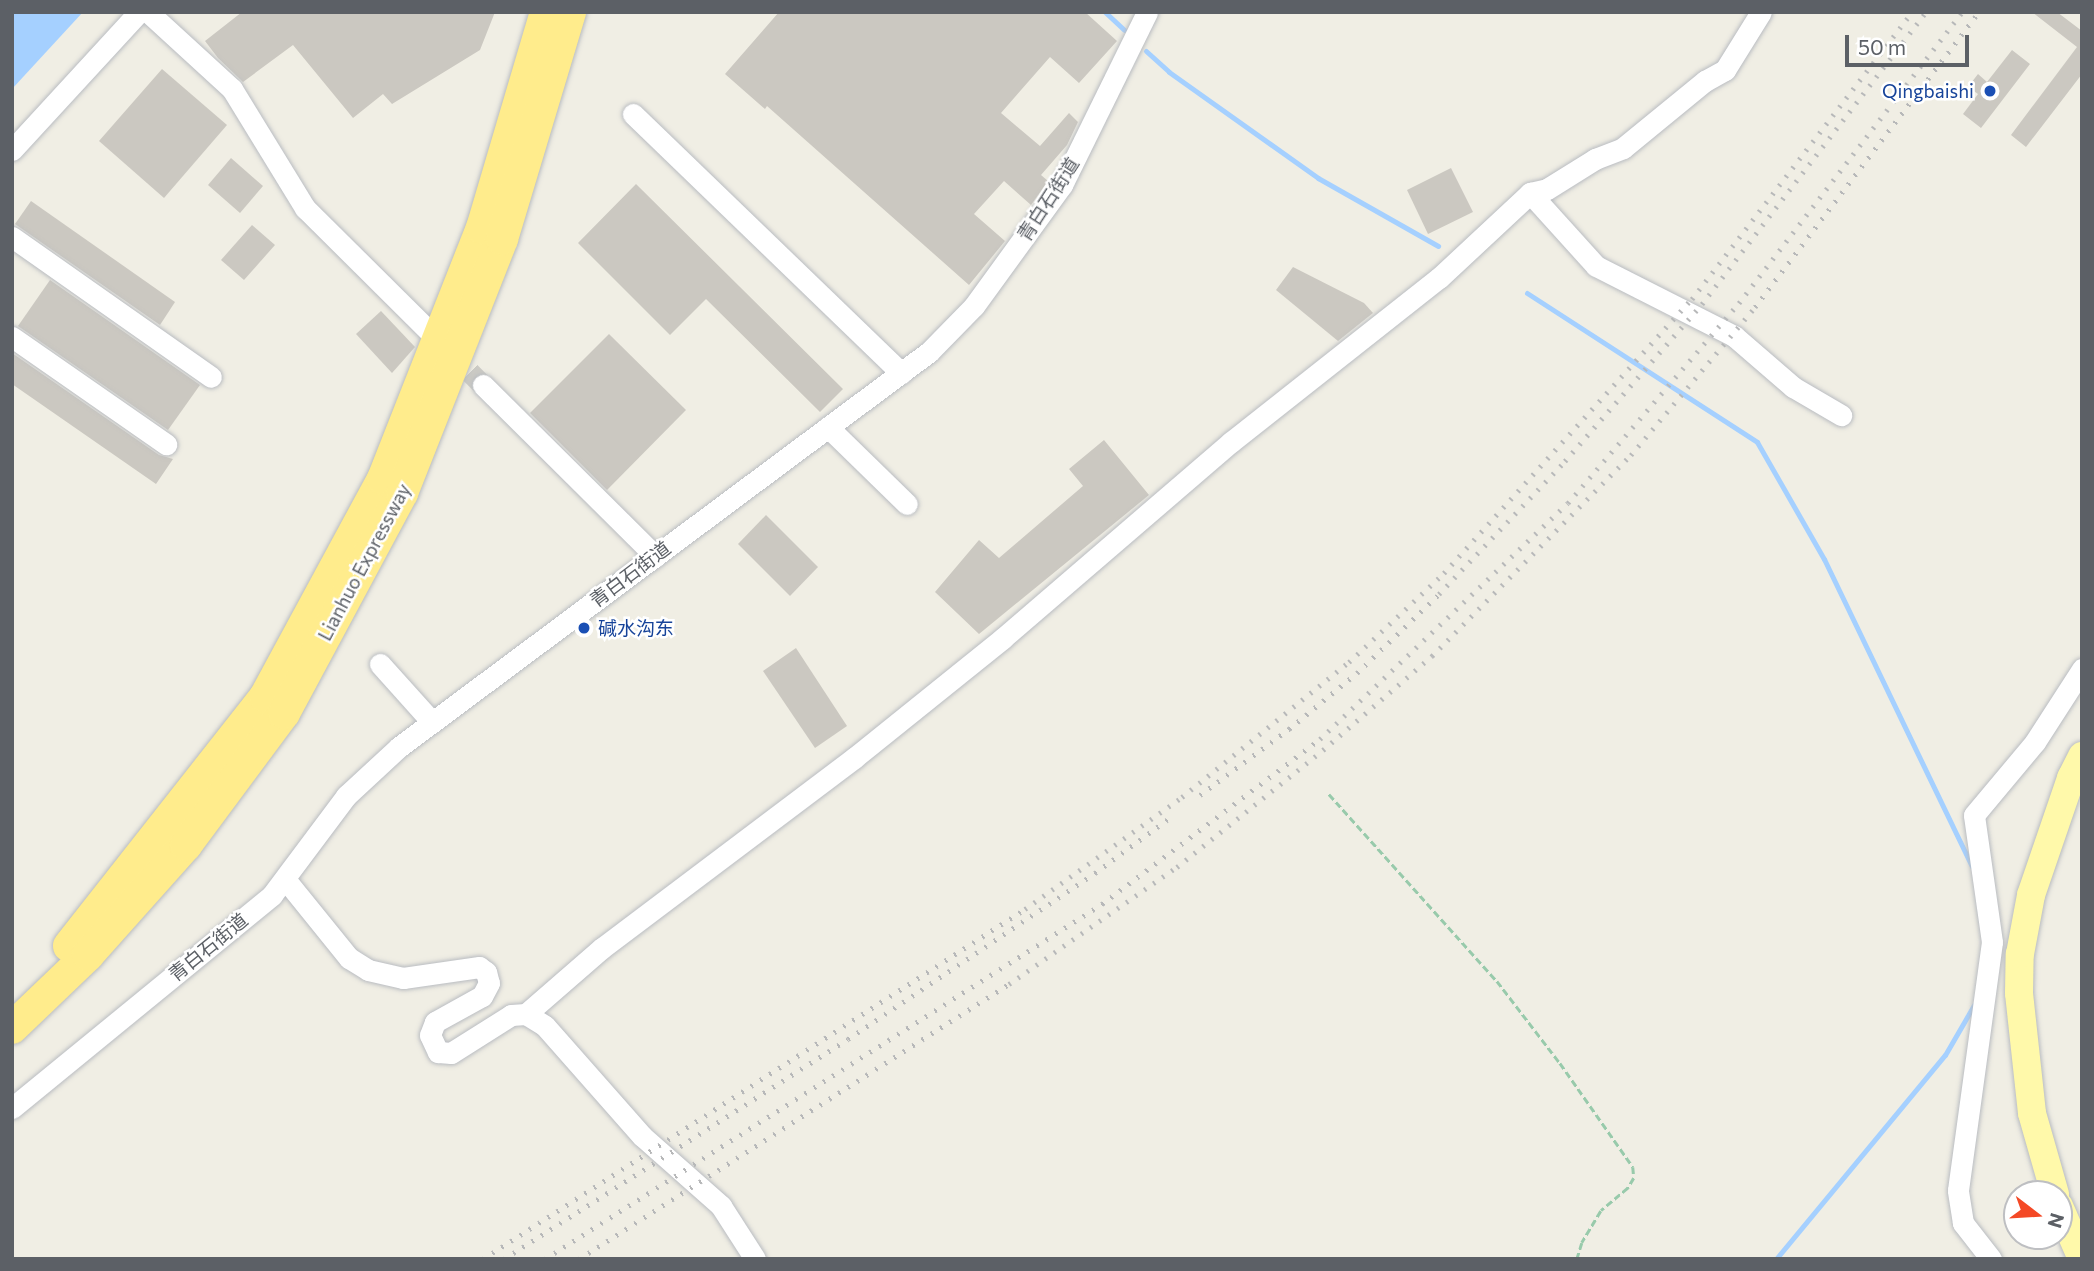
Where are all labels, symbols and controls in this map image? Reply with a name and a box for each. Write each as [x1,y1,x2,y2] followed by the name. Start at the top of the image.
[1849,21,1973,65] scale bar
[1858,34,1906,59] text: 50 m
[1882,80,1974,102] place label: Qingbaishi
[1980,81,2000,101] marker: Qingbaishi
[1013,153,1083,245] street label: 青白石街道
[313,480,415,644] street label: Lianhuo Expressway
[585,536,675,612] street label: 青白石街道
[598,617,674,639] place label: 碱水沟东
[576,620,592,636] marker: 碱水沟东
[164,908,252,986] street label: 青白石街道
[2003,1180,2073,1250] north arrow
[2044,1211,2070,1231] text: N

